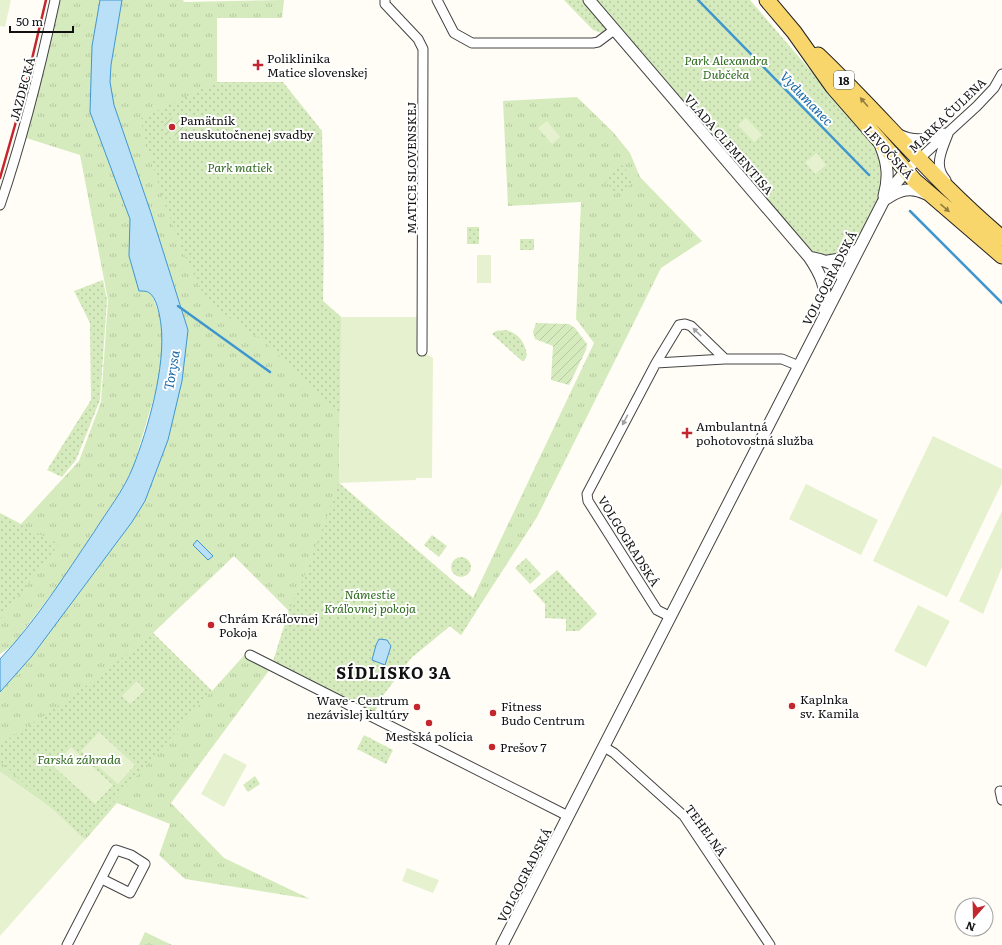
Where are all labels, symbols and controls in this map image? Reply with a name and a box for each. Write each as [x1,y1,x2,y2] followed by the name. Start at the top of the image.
[10,8,73,34] scale bar
[16,12,43,30] text: 50 m
[267,49,368,81] place label: Poliklinika Matice slovenskej
[684,51,768,83] park label: Park Alexandra Dubčeka
[5,55,39,123] street label: JAZDECKÁ
[252,59,264,71] marker: Poliklinika Matice slovenskej
[776,66,838,130] water label: Vydumanec
[834,71,854,89] road number: 18
[904,73,990,157] street label: MARKA ČULENA
[680,90,778,198] street label: VLADA CLEMENTISA
[859,97,869,107] one-way arrow
[402,102,420,234] street label: MATICE SLOVENSKEJ
[180,111,314,143] place label: Pamätník neuskutočnenej svadby
[860,121,918,183] street label: LEVOČSKÁ
[167,122,177,132] marker: Pamätník neuskutočnenej svadby
[207,158,273,176] park label: Park matiek
[940,203,950,212] one-way arrow
[797,227,861,328] street label: VOLGOGRADSKÁ
[692,327,702,336] one-way arrow
[158,348,184,391] water label: Torysa
[622,415,629,426] one-way arrow
[696,417,814,449] place label: Ambulantná pohotovostná služba
[681,427,693,439] marker: Ambulantná pohotovostná služba
[594,492,664,590] street label: VOLGOGRADSKÁ
[324,585,416,617] park label: Námestie Kráľovnej pokoja
[219,609,318,641] place label: Chrám Kráľovnej Pokoja
[206,620,216,630] marker: Chrám Kráľovnej Pokoja
[336,660,452,684] district label: SÍDLISKO 3A
[800,690,860,722] place label: Kaplnka sv. Kamila
[307,691,409,723] place label: Wave - Centrum nezávislej kultúry
[501,697,585,729] place label: Fitness Budo Centrum
[787,701,797,711] marker: Kaplnka sv. Kamila
[412,702,422,712] marker: Wave - Centrum nezávislej kultúry
[488,708,498,718] marker: Fitness Budo Centrum
[424,718,434,728] marker: Mestská polícia
[385,727,474,745] place label: Mestská polícia
[500,738,547,756] place label: Prešov 7
[487,742,497,752] marker: Prešov 7
[37,750,121,768] park label: Farská záhrada
[681,800,731,860] street label: TEHELNÁ
[492,824,556,925] street label: VOLGOGRADSKÁ
[954,897,994,937] north arrow
[963,918,977,936] text: N

